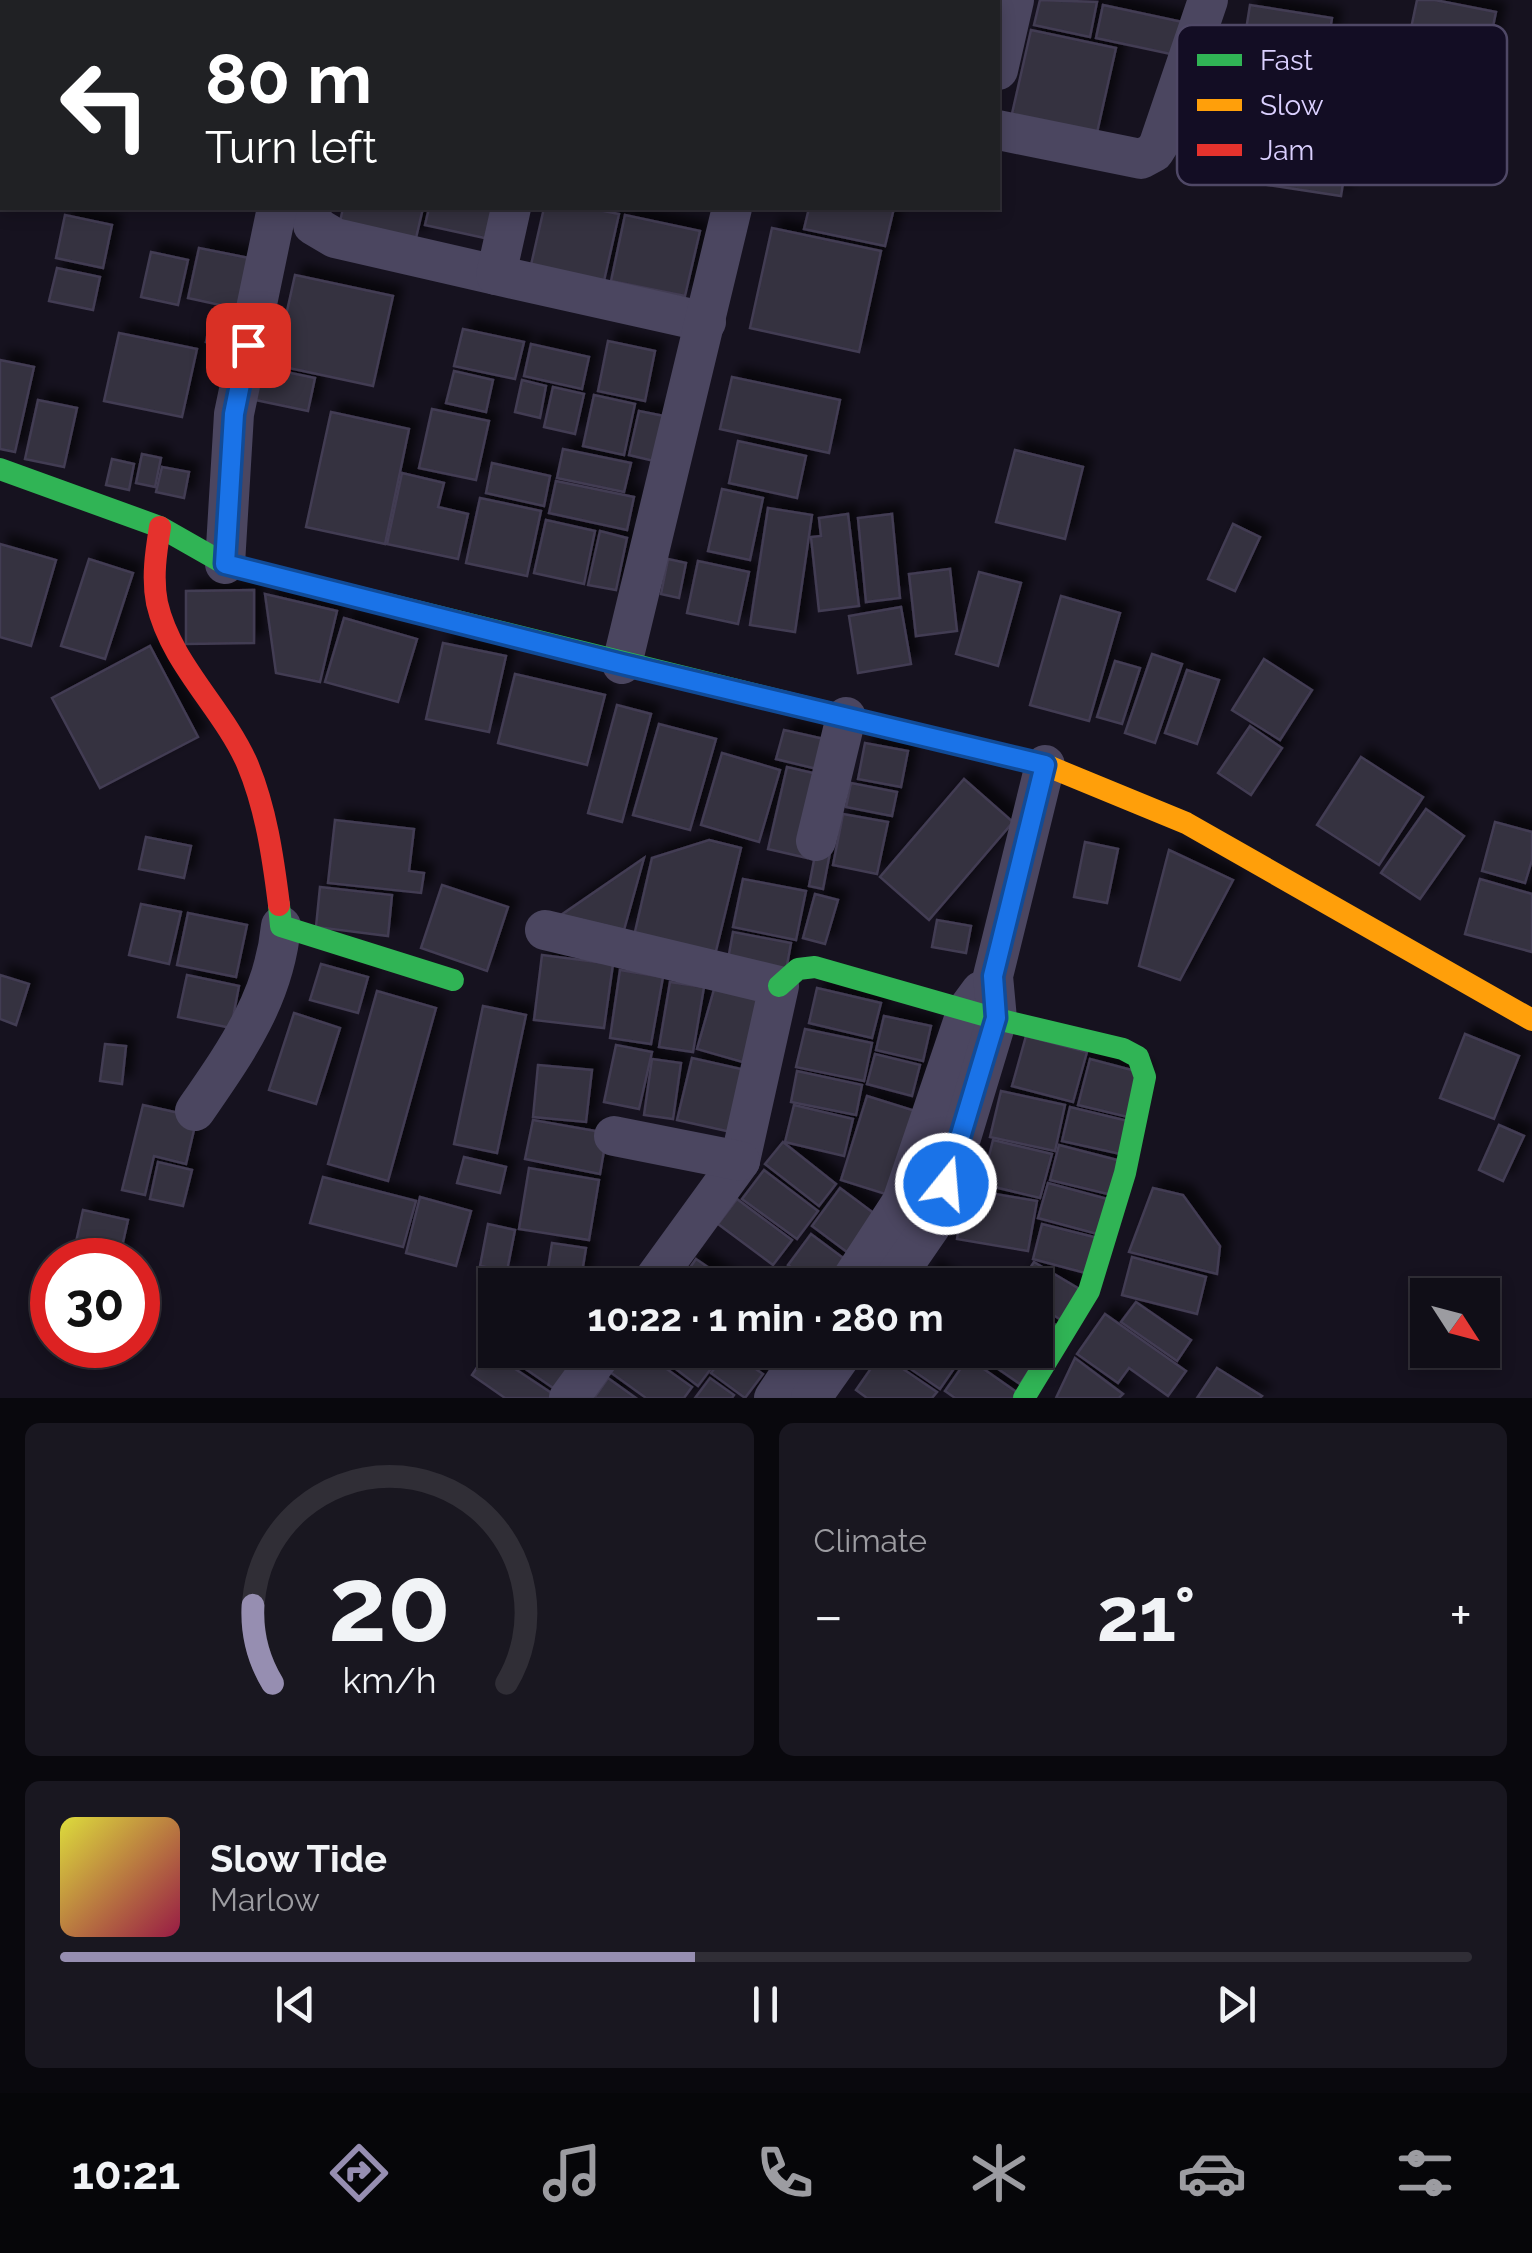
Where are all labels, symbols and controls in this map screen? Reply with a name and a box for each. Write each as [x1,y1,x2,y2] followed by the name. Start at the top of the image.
[1177,25,1507,185] legend
[205,37,372,119] text: 80 m
[40,40,170,170] icon: left
[1260,44,1313,77] text: Fast
[1260,89,1324,122] text: Slow
[205,121,377,174] text: Turn left
[1260,134,1314,167] text: Jam
[206,303,291,388] pin
[221,318,276,373] icon: arrive
[894,1132,998,1236] position arrow
[30,1238,160,1368] speed limit sign: 30
[1410,1278,1500,1368] north arrow
[1410,1278,1500,1368] map controls
[587,1295,944,1340] text: 10:22 · 1 min · 280 m
[814,1522,927,1559] text: Climate
[328,1543,451,1665] text: 20
[1097,1570,1196,1659] text: 21°
[814,1583,843,1648] text: −
[1449,1583,1472,1648] text: +
[342,1659,436,1701] text: km/h
[210,1836,387,1881] text: Slow Tide
[210,1881,320,1918] text: Marlow
[268,1977,323,2032] icon: previous
[738,1977,793,2032] icon: pause
[1209,1977,1264,2032] icon: next
[324,2138,394,2208] icon: directions
[537,2138,607,2208] icon: music
[750,2138,820,2208] icon: phone
[964,2138,1034,2208] icon: climate
[1177,2138,1247,2208] icon: car
[1390,2138,1460,2208] icon: filters
[72,2147,180,2200] text: 10:21

